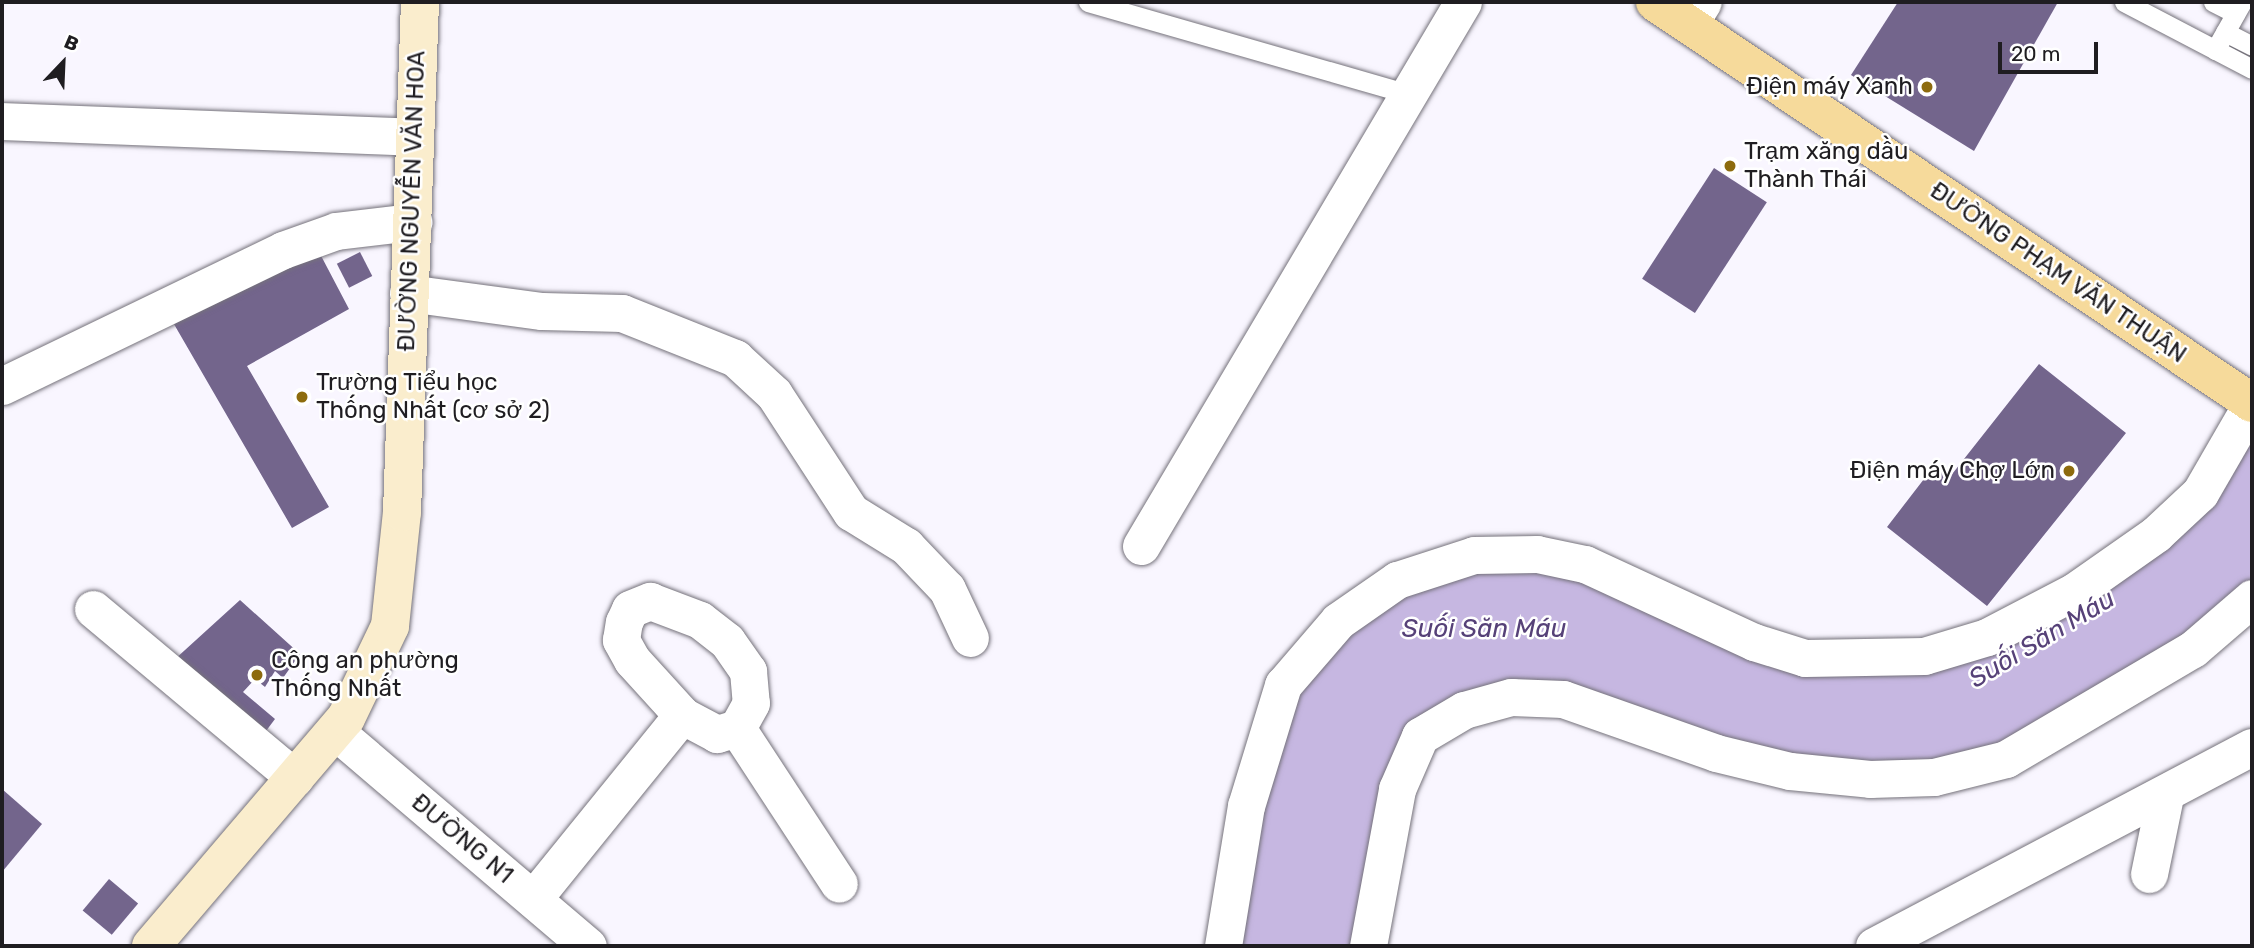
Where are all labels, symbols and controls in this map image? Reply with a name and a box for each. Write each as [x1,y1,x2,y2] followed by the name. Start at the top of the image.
[28,28,98,98] north arrow
[2002,28,2102,72] scale bar
[61,30,82,56] text: B
[2011,41,2060,66] text: 20 m
[392,50,432,352] street label: ĐƯỜNG NGUYỄN VĂN HOA
[1746,73,1913,101] place label: Điện máy Xanh
[1919,79,1935,95] marker: Điện máy Xanh
[1744,138,1908,194] place label: Trạm xăng dầu Thành Thái
[1722,158,1738,174] marker: Trạm xăng dầu Thành Thái
[1924,176,2192,370] street label: ĐƯỜNG PHẠM VĂN THUẬN
[316,369,550,425] place label: Trường Tiểu học Thống Nhất (cơ sở 2)
[294,389,310,405] marker: Trường Tiểu học Thống Nhất (cơ sở 2)
[1849,457,2055,485] place label: Điện máy Chợ Lớn
[2061,463,2077,479] marker: Điện máy Chợ Lớn
[1963,583,2121,695] water label: Suối Săn Máu
[1402,613,1566,645] water label: Suối Săn Máu
[271,647,459,703] place label: Công an phường Thống Nhất
[249,667,265,683] marker: Công an phường Thống Nhất
[405,788,519,890] street label: ĐƯỜNG N1

